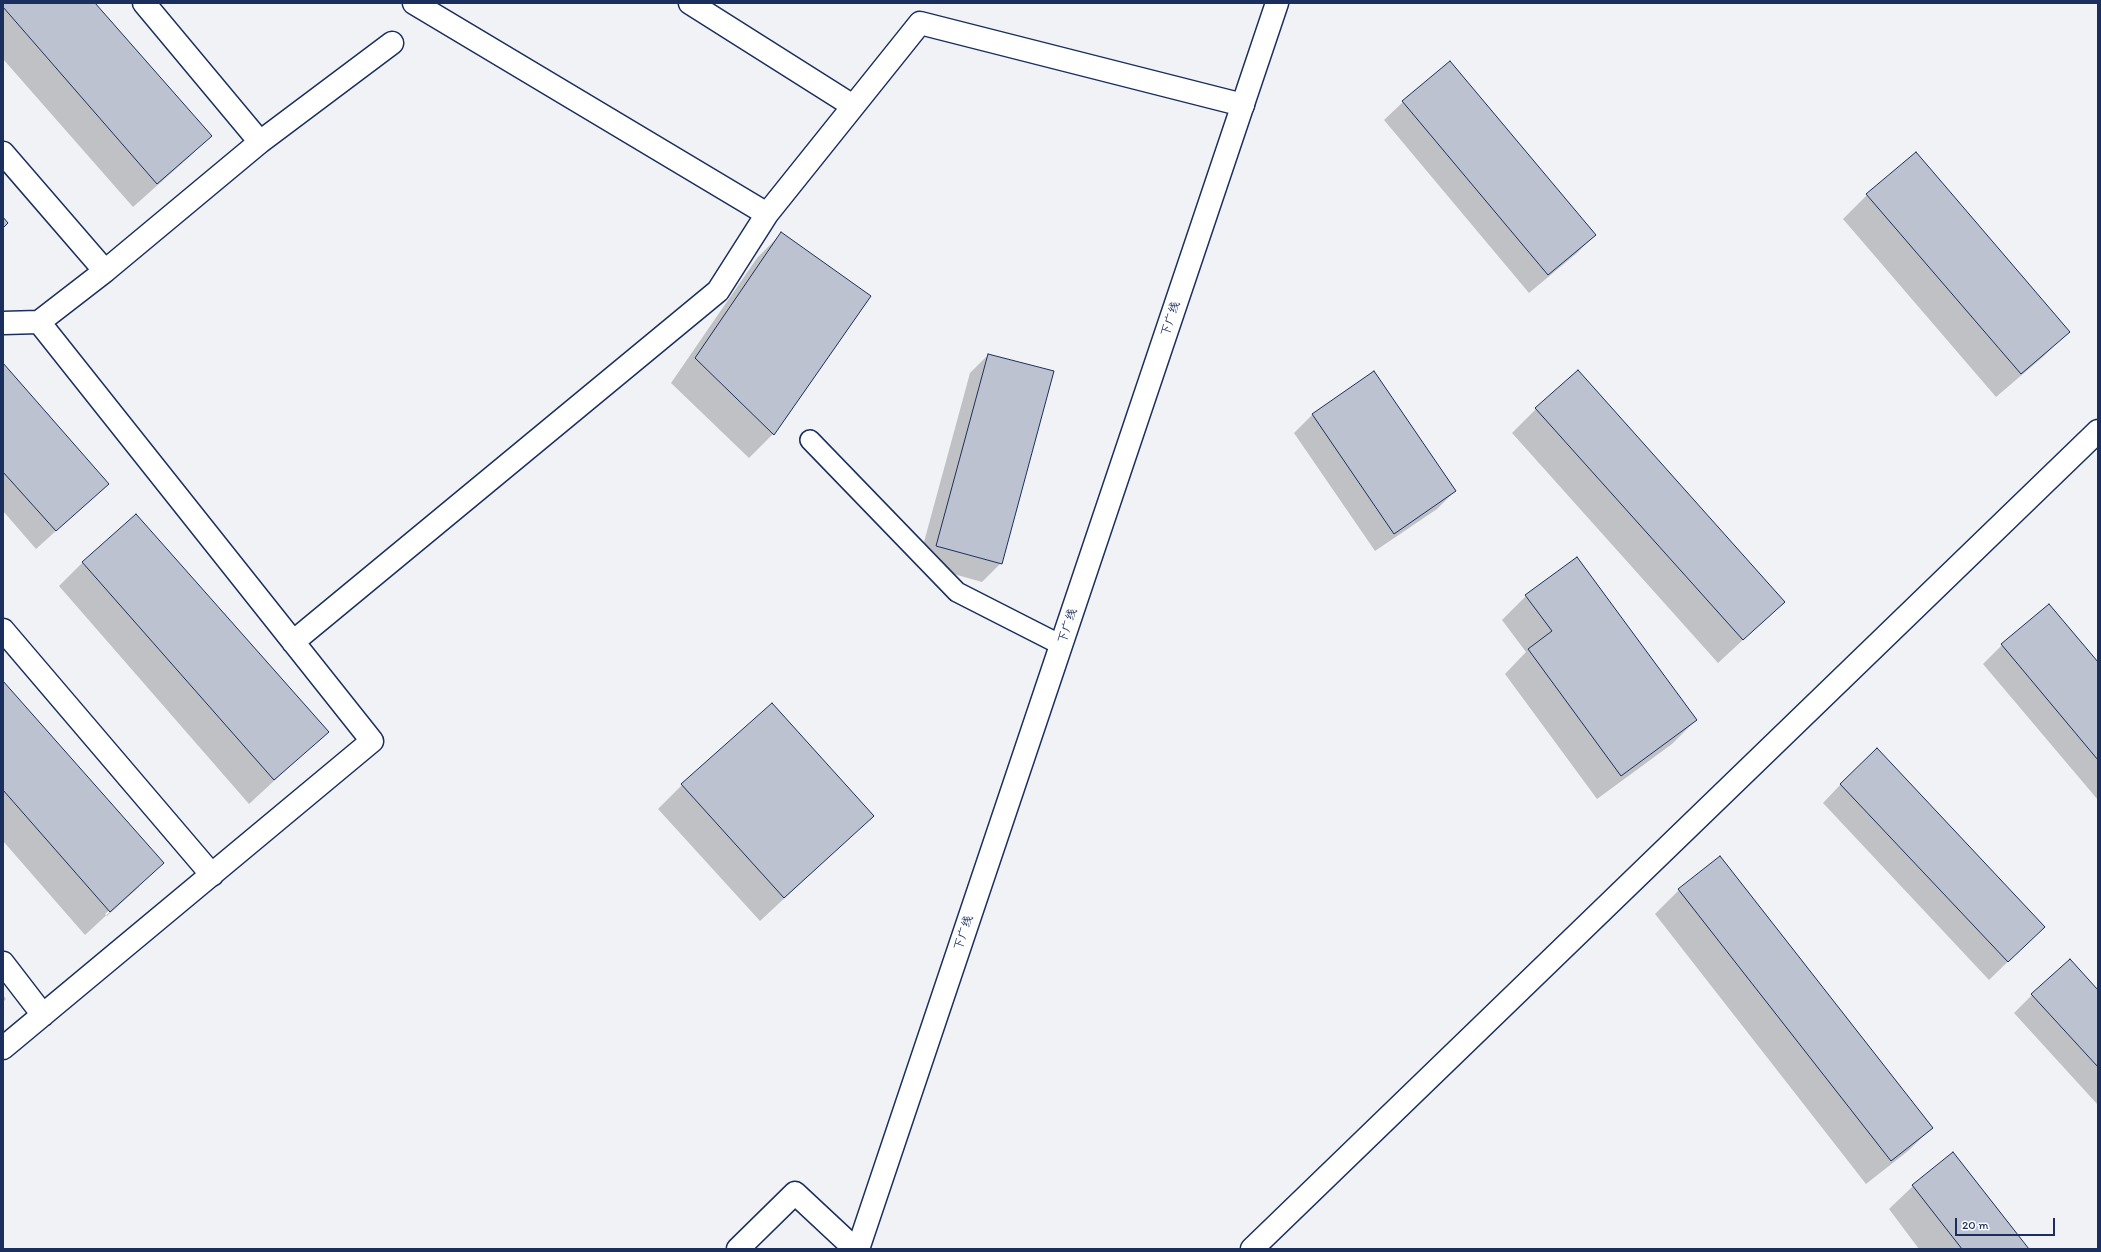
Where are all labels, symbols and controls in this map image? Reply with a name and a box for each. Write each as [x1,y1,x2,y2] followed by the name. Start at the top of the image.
[1158,300,1184,338] street label: 下广线
[1055,607,1081,645] street label: 下广线
[951,914,977,952] street label: 下广线
[1957,1210,2057,1236] scale bar
[1962,1218,1989,1232] text: 20 m

